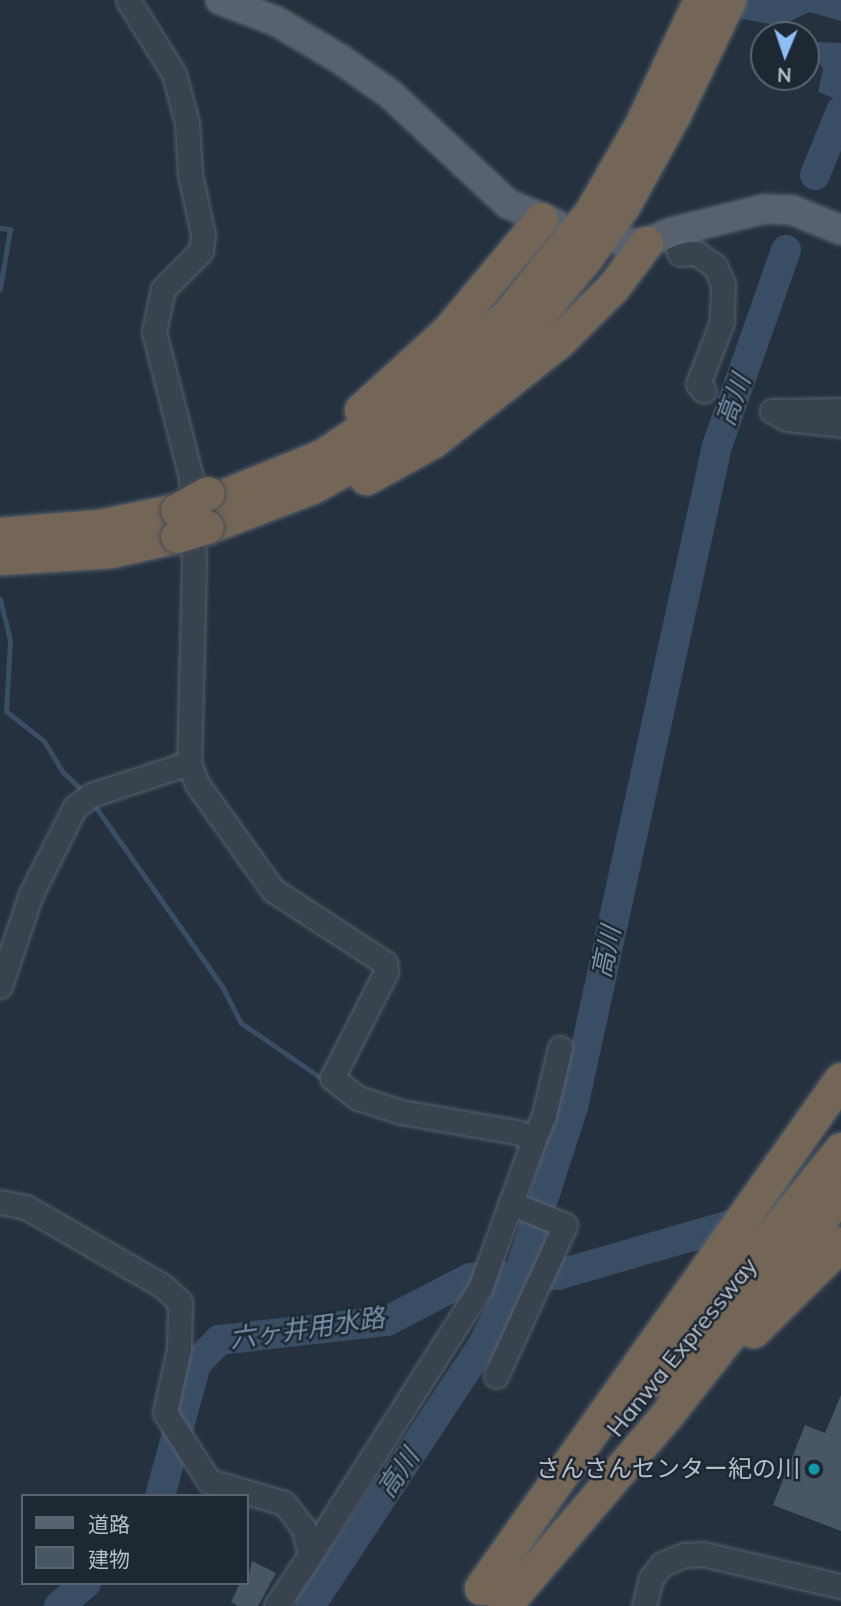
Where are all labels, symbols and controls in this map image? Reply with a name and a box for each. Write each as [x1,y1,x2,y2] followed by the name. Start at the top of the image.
[750,21,820,91] north arrow
[777,63,792,87] text: N
[709,370,757,430] water label: 高川
[585,923,627,981] water label: 高川
[601,1252,763,1442] street label: Hanwa Expressway
[228,1302,386,1354] water label: 六ヶ井用水路
[371,1443,425,1503] water label: 高川
[536,1455,800,1483] place label: さんさんセンター紀の川
[806,1461,822,1477] marker: さんさんセンター紀の川
[21,1494,248,1585] legend
[88,1511,130,1537] text: 道路
[88,1546,130,1572] text: 建物

